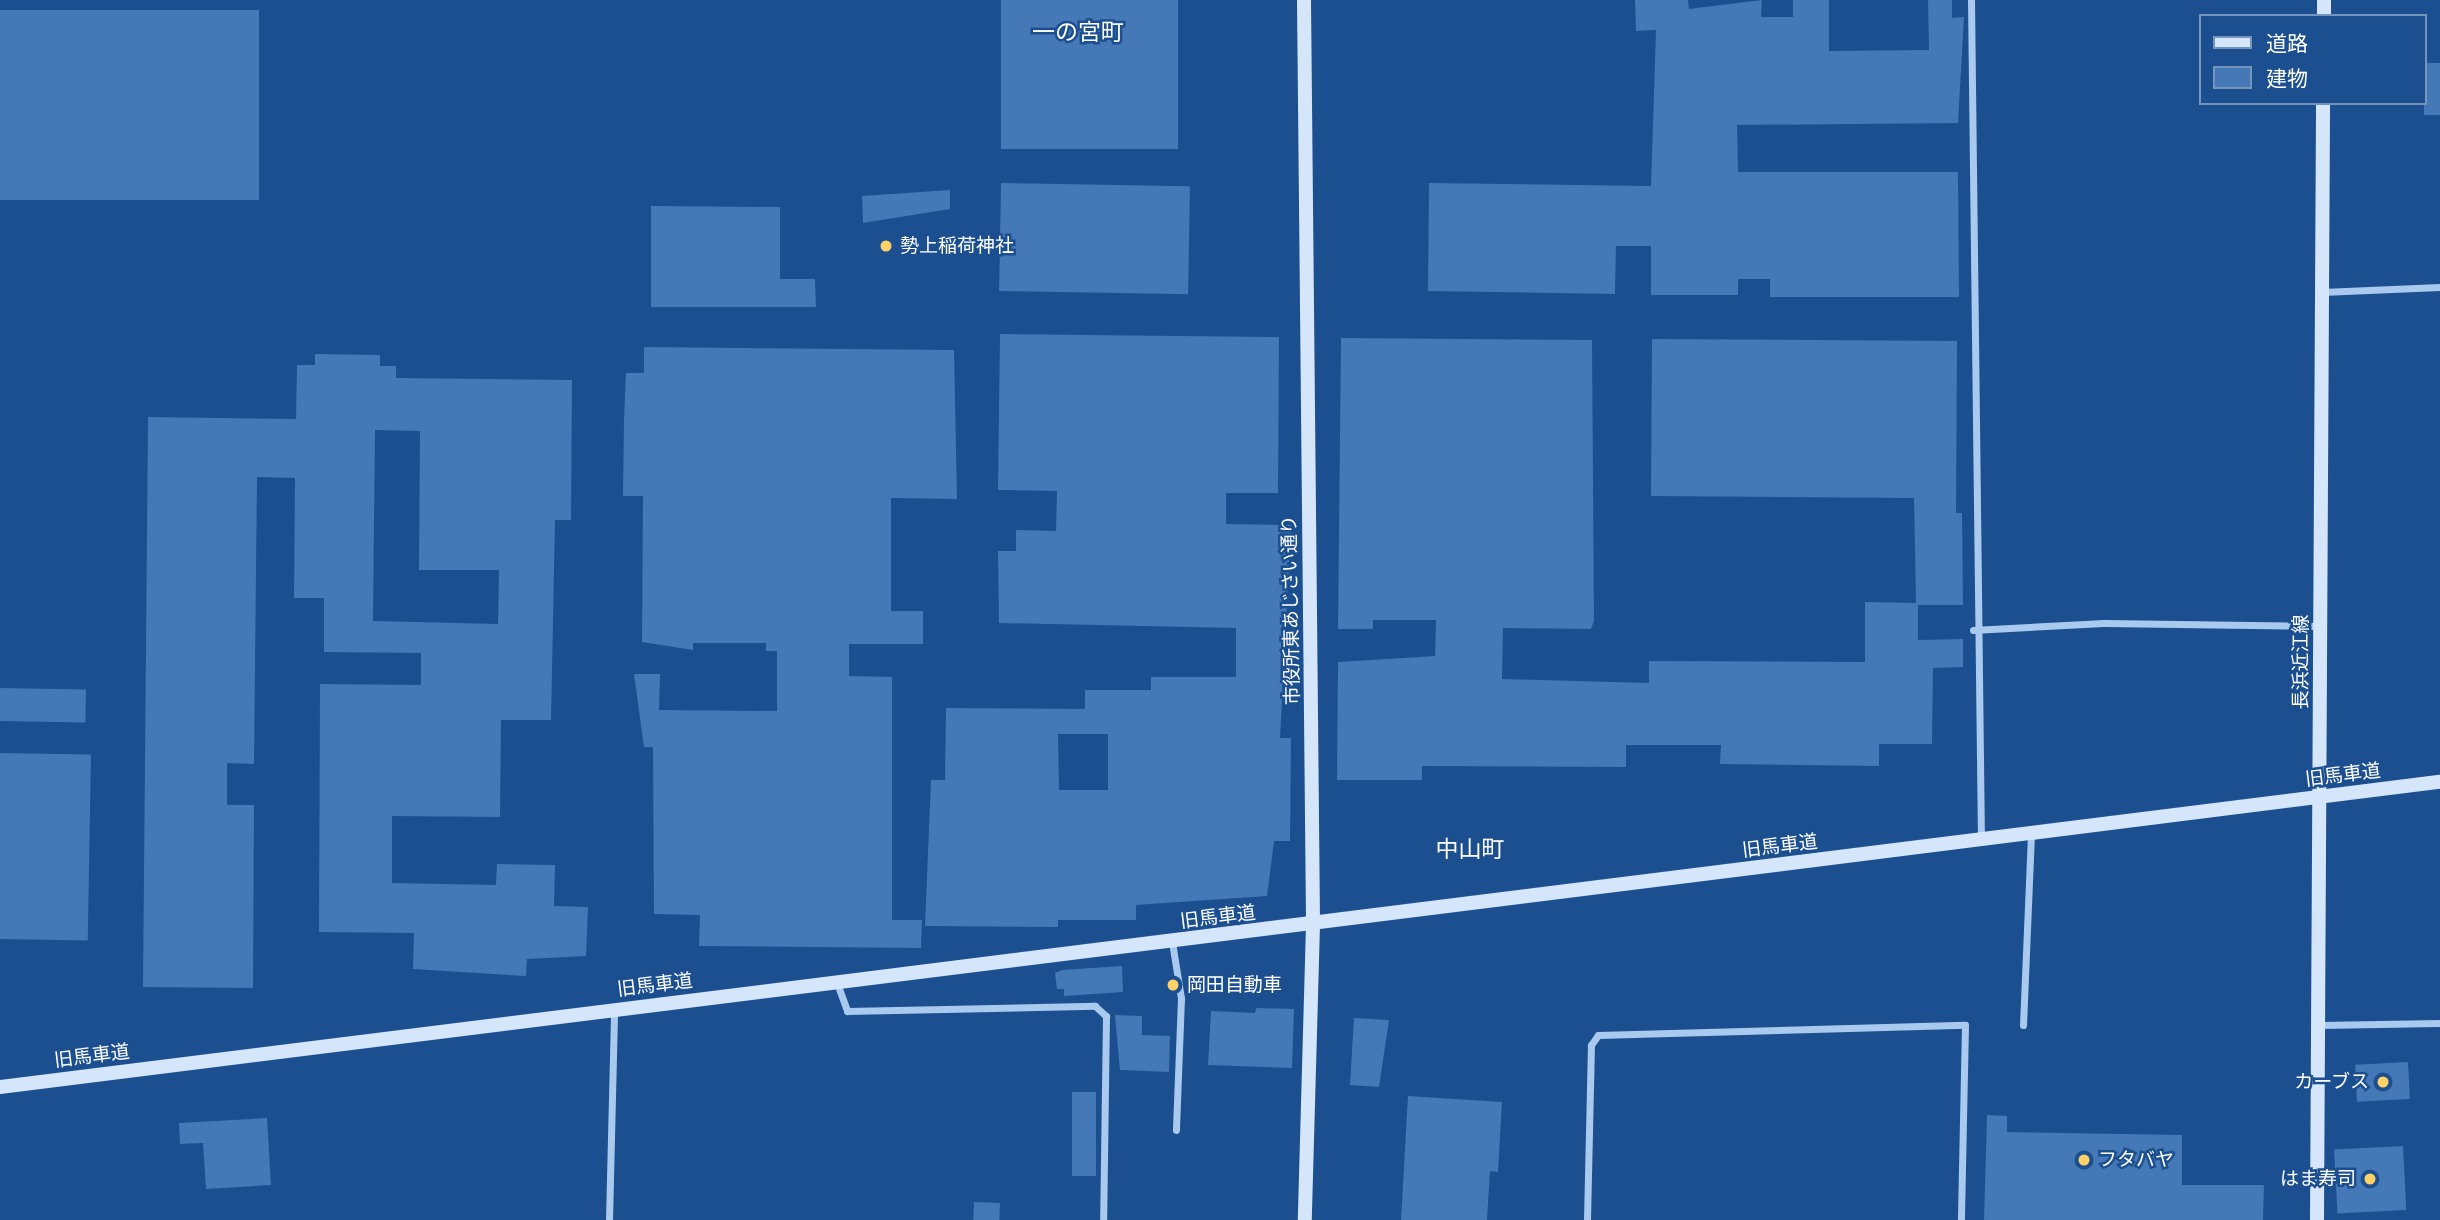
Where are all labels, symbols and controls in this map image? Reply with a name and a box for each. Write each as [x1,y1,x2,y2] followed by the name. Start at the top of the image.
[2198,14,2426,105] legend
[1032,18,1124,46] district label: 一の宮町
[2266,30,2308,58] text: 道路
[2266,65,2308,93] text: 建物
[900,235,1014,257] place label: 勢上稲荷神社
[878,238,894,254] marker: 勢上稲荷神社
[1278,515,1304,705] street label: 市役所東あじさい通り
[2290,615,2312,709] street label: 長浜近江線
[2304,759,2382,791] street label: 旧馬車道
[1741,830,1819,862] street label: 旧馬車道
[1436,835,1504,863] district label: 中山町
[1179,901,1257,933] street label: 旧馬車道
[616,969,694,1001] street label: 旧馬車道
[1187,974,1282,996] place label: 岡田自動車
[1165,977,1181,993] marker: 岡田自動車
[53,1040,131,1072] street label: 旧馬車道
[2293,1071,2369,1093] place label: カーブス
[2375,1074,2391,1090] marker: カーブス
[2098,1149,2174,1171] place label: フタバヤ
[2076,1152,2092,1168] marker: フタバヤ
[2280,1168,2356,1190] place label: はま寿司
[2362,1171,2378,1187] marker: はま寿司

